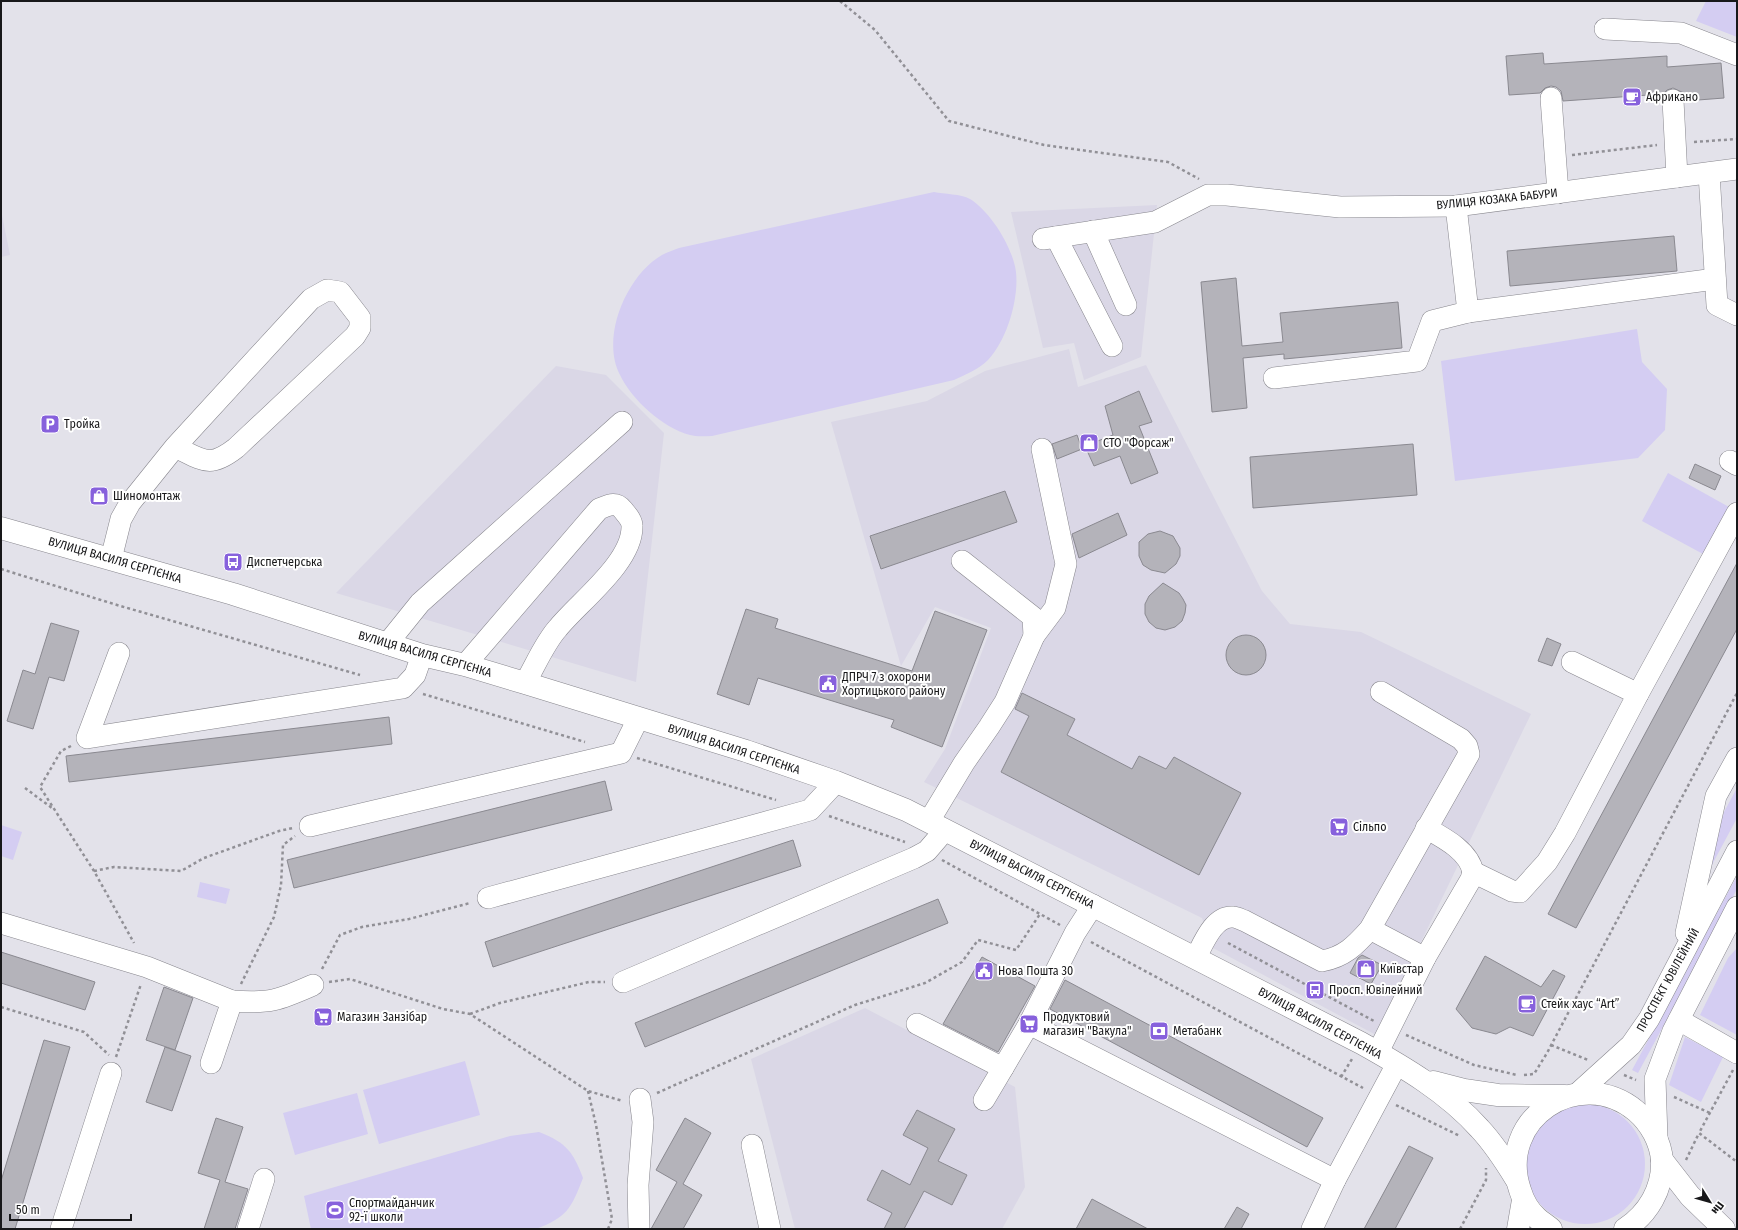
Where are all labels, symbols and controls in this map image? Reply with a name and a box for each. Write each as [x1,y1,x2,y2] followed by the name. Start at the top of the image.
[1621,86,1643,108] cafe icon: Африкано
[1646,90,1698,104] place label: Африкано
[1436,186,1558,212] street label: ВУЛИЦЯ КОЗАКА БАБУРИ
[39,413,61,435] parking icon: Тройка
[64,417,100,431] place label: Тройка
[1078,432,1100,454] shop icon: СТО "Форсаж"
[1103,436,1174,450] place label: СТО "Форсаж"
[88,485,110,507] shop icon: Шиномонтаж
[113,489,180,503] place label: Шиномонтаж
[47,534,184,586] street label: ВУЛИЦЯ ВАСИЛЯ СЕРГІЄНКА
[222,551,244,573] bus stop icon: Диспетчерська
[246,555,323,569] place label: Диспетчерська
[357,628,494,680] street label: ВУЛИЦЯ ВАСИЛЯ СЕРГІЄНКА
[841,670,946,698] place label: ДПРЧ 7 з охорони Хортицького району
[817,673,839,695] public building icon: ДПРЧ 7 з охорони Хортицького району
[666,721,802,777] street label: ВУЛИЦЯ ВАСИЛЯ СЕРГІЄНКА
[1328,816,1350,838] supermarket icon: Сільпо
[1353,820,1387,834] place label: Сільпо
[967,836,1097,912] street label: ВУЛИЦЯ ВАСИЛЯ СЕРГІЄНКА
[1633,925,1702,1034] street label: ПРОСПЕКТ ЮВІЛЕЙНИЙ
[1355,958,1377,980] shop icon: Київстар
[973,960,995,982] public building icon: Нова Пошта 30
[1380,962,1424,976] place label: Київстар
[998,964,1073,978] place label: Нова Пошта 30
[1304,979,1326,1001] bus stop icon: Просп. Ювілейний
[1329,983,1422,997] place label: Просп. Ювілейний
[1256,984,1385,1062] street label: ВУЛИЦЯ ВАСИЛЯ СЕРГІЄНКА
[1516,993,1538,1015] cafe icon: Стейк хаус “Art”
[1541,997,1620,1011] place label: Стейк хаус “Art”
[312,1006,334,1028] supermarket icon: Магазин Занзібар
[337,1010,427,1024] place label: Магазин Занзібар
[1043,1010,1132,1038] place label: Продуктовий магазин "Вакула"
[1018,1013,1040,1035] supermarket icon: Продуктовий магазин "Вакула"
[1148,1020,1170,1042] bank icon: Метабанк
[1173,1024,1222,1038] place label: Метабанк
[1690,1182,1730,1222] north arrow
[10,1196,131,1222] scale bar
[349,1196,435,1224] place label: Спортмайданчик 92-ї школи
[324,1199,346,1221] sports icon: Спортмайданчик 92-ї школи
[1709,1199,1727,1217] text: Пн
[16,1203,40,1217] text: 50 m

